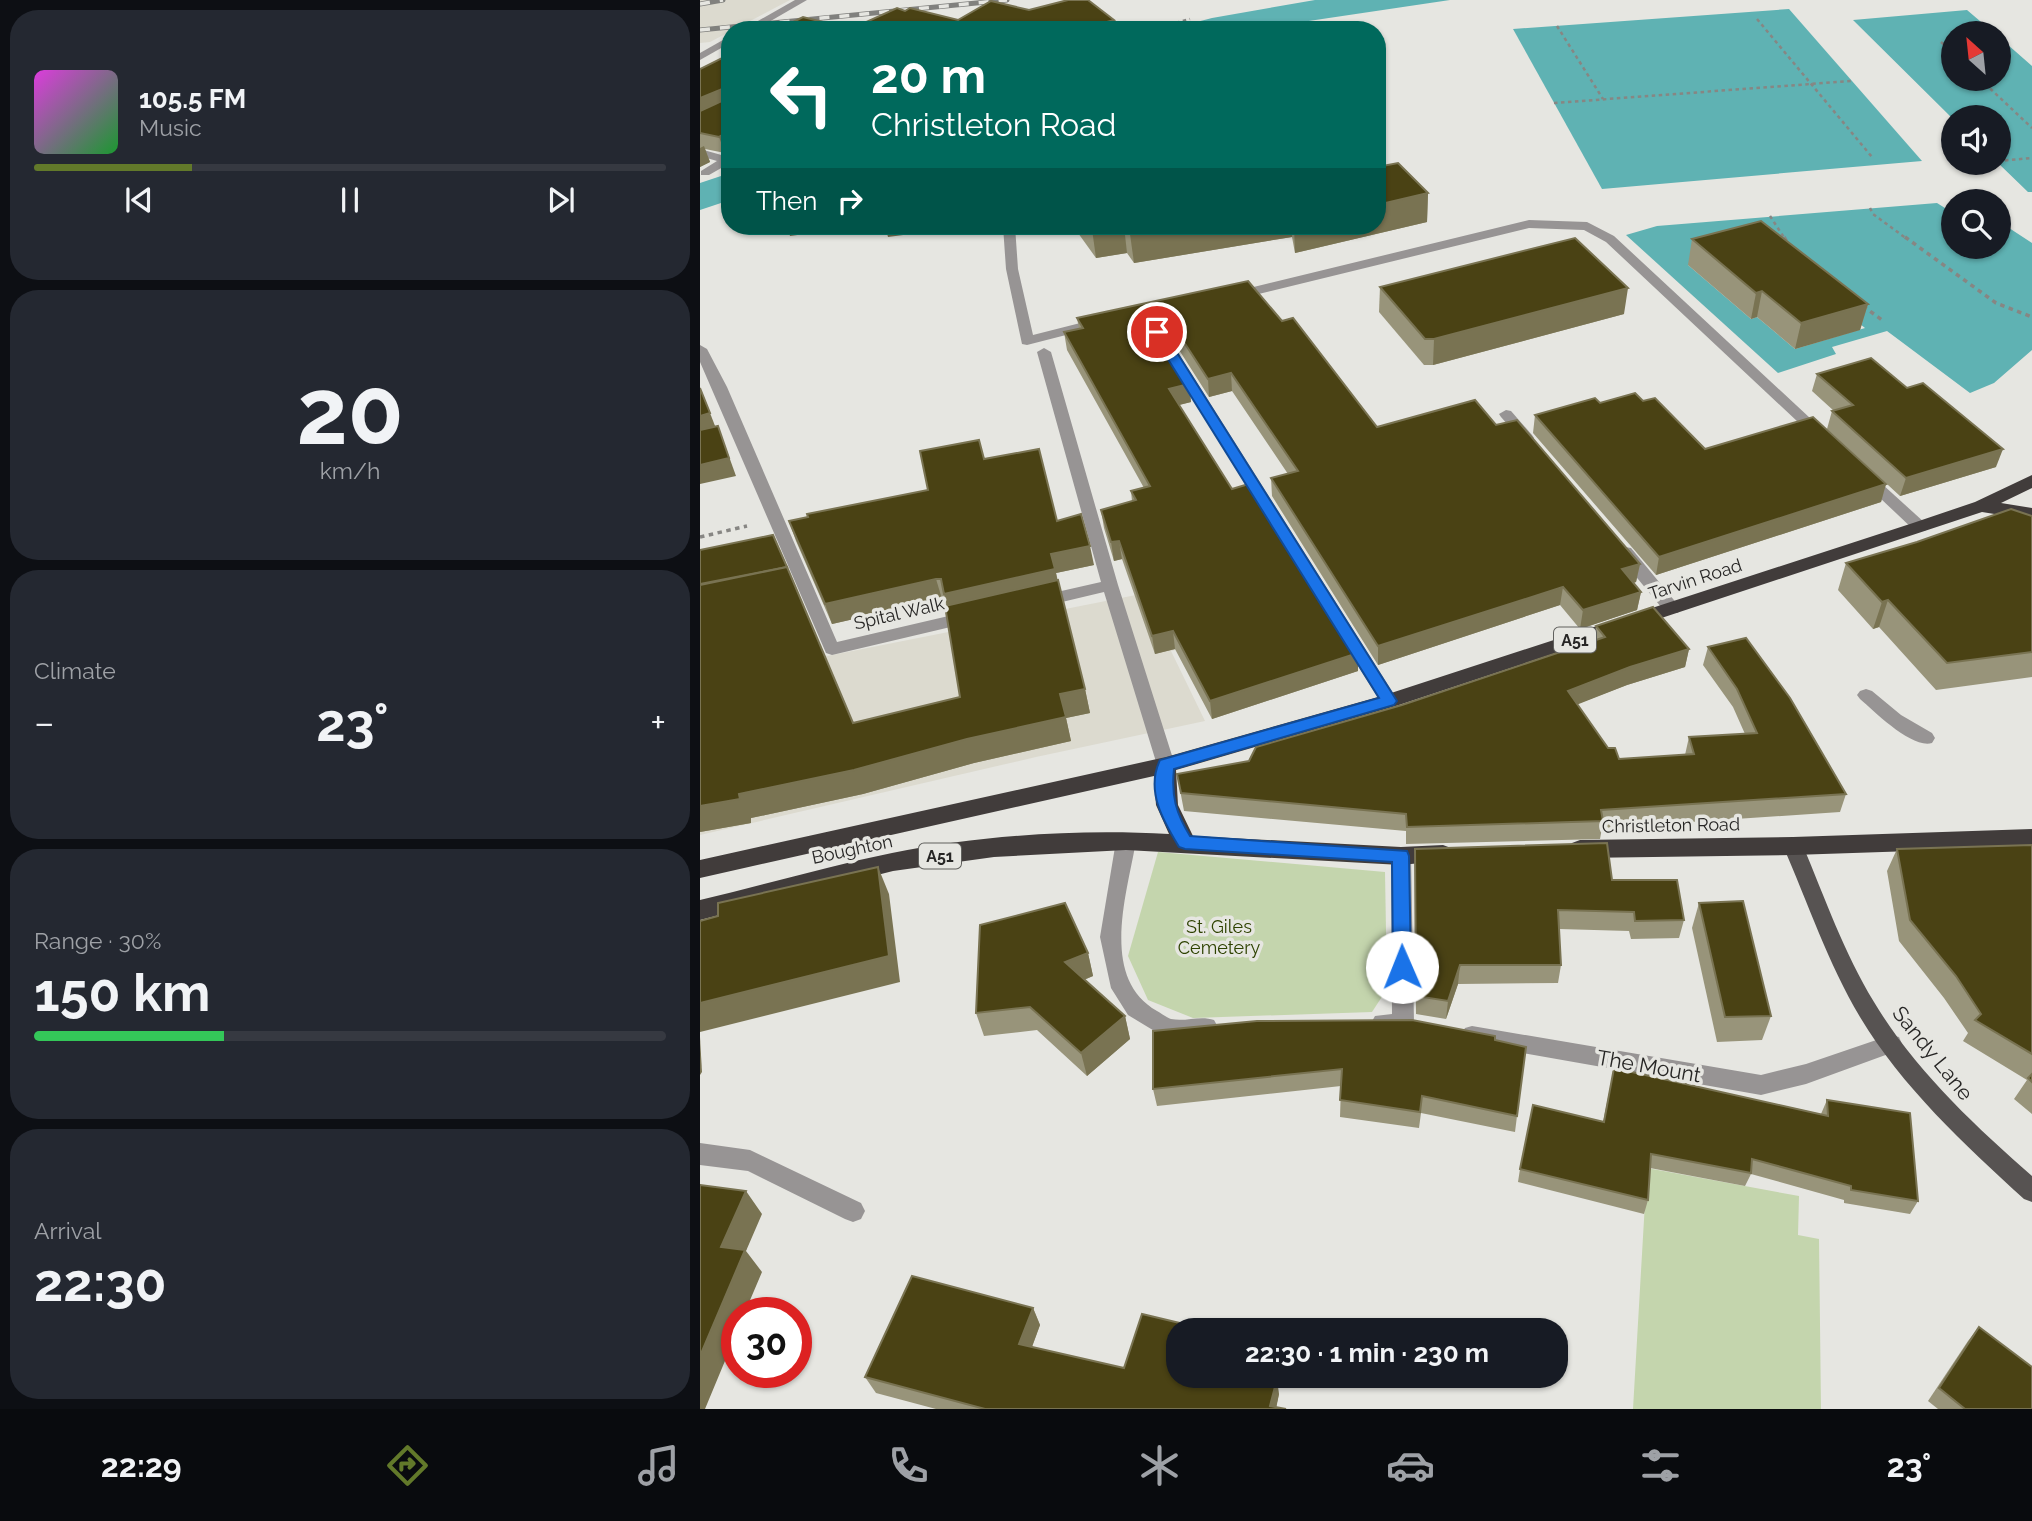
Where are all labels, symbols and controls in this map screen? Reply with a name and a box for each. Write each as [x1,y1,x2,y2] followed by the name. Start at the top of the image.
[1941,21,2011,91] north arrow
[1941,21,2011,259] map controls
[871,47,986,104] text: 20 m
[756,49,847,140] icon: left
[139,84,246,114] text: 105.5 FM
[1941,105,2011,175] button: sound
[871,106,1116,143] text: Christleton Road
[139,114,202,141] text: Music
[120,181,158,219] icon: previous
[331,181,369,219] icon: pause
[542,181,580,219] icon: next
[831,182,869,220] icon: right
[756,186,817,216] text: Then
[1941,189,2011,259] button: search
[1127,302,1187,362] pin
[1138,313,1176,351] icon: arrive
[296,358,404,465] text: 20
[320,457,380,484] text: km/h
[1646,554,1744,604] street label: Tarvin Road
[852,592,947,634] street label: Spital Walk
[1554,628,1596,652] road number: A51
[34,657,116,684] text: Climate
[316,692,389,753] text: 23°
[34,700,54,745] text: −
[650,700,666,745] text: +
[1602,813,1740,837] street label: Christleton Road
[810,830,894,868] street label: Boughton
[919,844,961,869] road number: A51
[1178,916,1260,958] park label: St. Giles Cemetery
[34,927,161,954] text: Range · 30%
[1365,930,1439,1004] position arrow
[34,962,210,1023] text: 150 km
[1887,1001,1979,1105] street label: Sandy Lane
[1595,1045,1703,1087] street label: The Mount
[34,1217,101,1244] text: Arrival
[34,1252,166,1313] text: 22:30
[721,1297,812,1388] speed limit sign: 30
[1245,1338,1489,1368] text: 22:30 · 1 min · 230 m
[383,1441,432,1490] icon: directions
[634,1441,683,1490] icon: music
[884,1441,933,1490] icon: phone
[1135,1441,1184,1490] icon: climate
[1386,1441,1435,1490] icon: car
[1636,1441,1685,1490] icon: filters
[101,1447,182,1484] text: 22:29
[1887,1447,1931,1484] text: 23°

